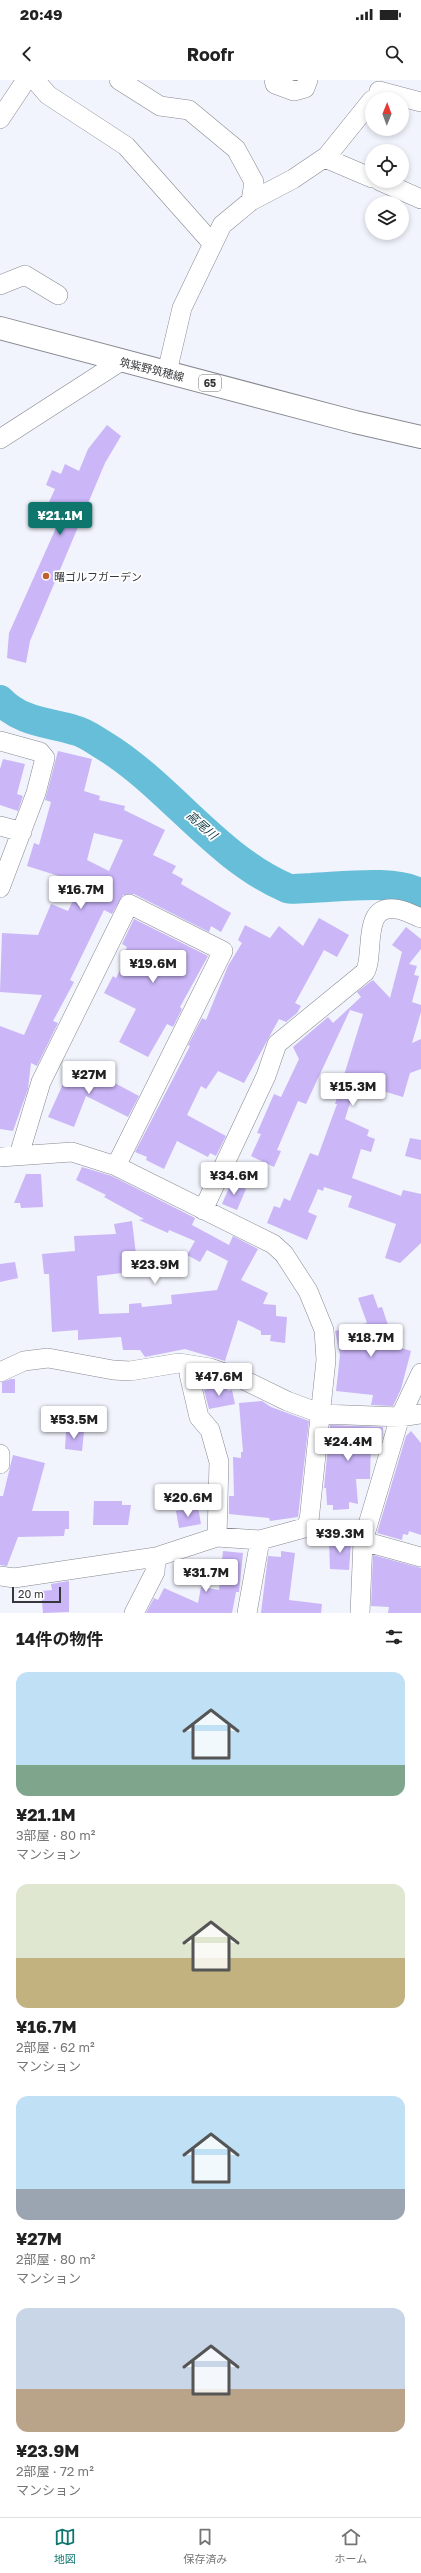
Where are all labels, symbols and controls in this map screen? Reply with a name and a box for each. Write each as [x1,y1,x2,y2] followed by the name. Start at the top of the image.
[20,5,63,23] text: 20:49
[16,43,38,65] icon: back
[187,43,234,65] text: Roofr
[383,43,405,65] icon: search
[365,92,409,136] north arrow
[365,92,409,240] map controls
[365,144,409,188] button: locate
[365,196,409,240] button: layers
[118,355,186,383] street label: 筑紫野筑穂線
[199,375,221,391] road number: 65
[27,502,93,536] pin: ¥21.1M
[37,507,83,523] text: ¥21.1M
[54,570,142,583] place label: 曙ゴルフガーデン
[41,571,51,581] marker: 曙ゴルフガーデン
[183,808,222,844] water label: 高尾川
[48,876,114,910] pin: ¥16.7M
[58,881,104,897] text: ¥16.7M
[120,950,186,984] pin: ¥19.6M
[129,955,177,971] text: ¥19.6M
[65,1061,113,1095] pin: ¥27M
[71,1066,107,1082] text: ¥27M
[320,1073,386,1107] pin: ¥15.3M
[330,1078,376,1094] text: ¥15.3M
[201,1162,267,1196] pin: ¥34.6M
[210,1167,258,1183] text: ¥34.6M
[122,1251,188,1285] pin: ¥23.9M
[131,1256,179,1272] text: ¥23.9M
[338,1324,404,1358] pin: ¥18.7M
[348,1329,394,1345] text: ¥18.7M
[186,1363,252,1397] pin: ¥47.6M
[195,1368,243,1384] text: ¥47.6M
[41,1406,107,1440] pin: ¥53.5M
[50,1411,98,1427] text: ¥53.5M
[315,1428,381,1462] pin: ¥24.4M
[324,1433,372,1449] text: ¥24.4M
[155,1484,221,1518] pin: ¥20.6M
[164,1489,212,1505] text: ¥20.6M
[307,1520,373,1554] pin: ¥39.3M
[316,1525,364,1541] text: ¥39.3M
[173,1559,239,1593] pin: ¥31.7M
[183,1564,229,1580] text: ¥31.7M
[12,1585,61,1604] scale bar
[18,1587,44,1600] text: 20 m
[383,1626,405,1648] icon: filters
[16,1628,103,1649] text: 14件の物件
[175,1698,247,1770] icon: home
[16,1804,76,1825] text: ¥21.1M
[16,1827,95,1843] text: 3部屋 · 80 m²
[16,1846,81,1862] text: マンション
[175,1910,247,1982] icon: home
[16,2016,77,2037] text: ¥16.7M
[16,2039,95,2055] text: 2部屋 · 62 m²
[16,2058,81,2074] text: マンション
[175,2122,247,2194] icon: home
[16,2228,62,2249] text: ¥27M
[16,2251,95,2267] text: 2部屋 · 80 m²
[16,2270,81,2286] text: マンション
[175,2334,247,2406] icon: home
[16,2440,79,2461] text: ¥23.9M
[16,2463,94,2479] text: 2部屋 · 72 m²
[16,2482,81,2498] text: マンション
[54,2526,76,2566] tab: 地図
[183,2526,227,2566] tab: 保存済み
[335,2526,367,2566] tab: ホーム

